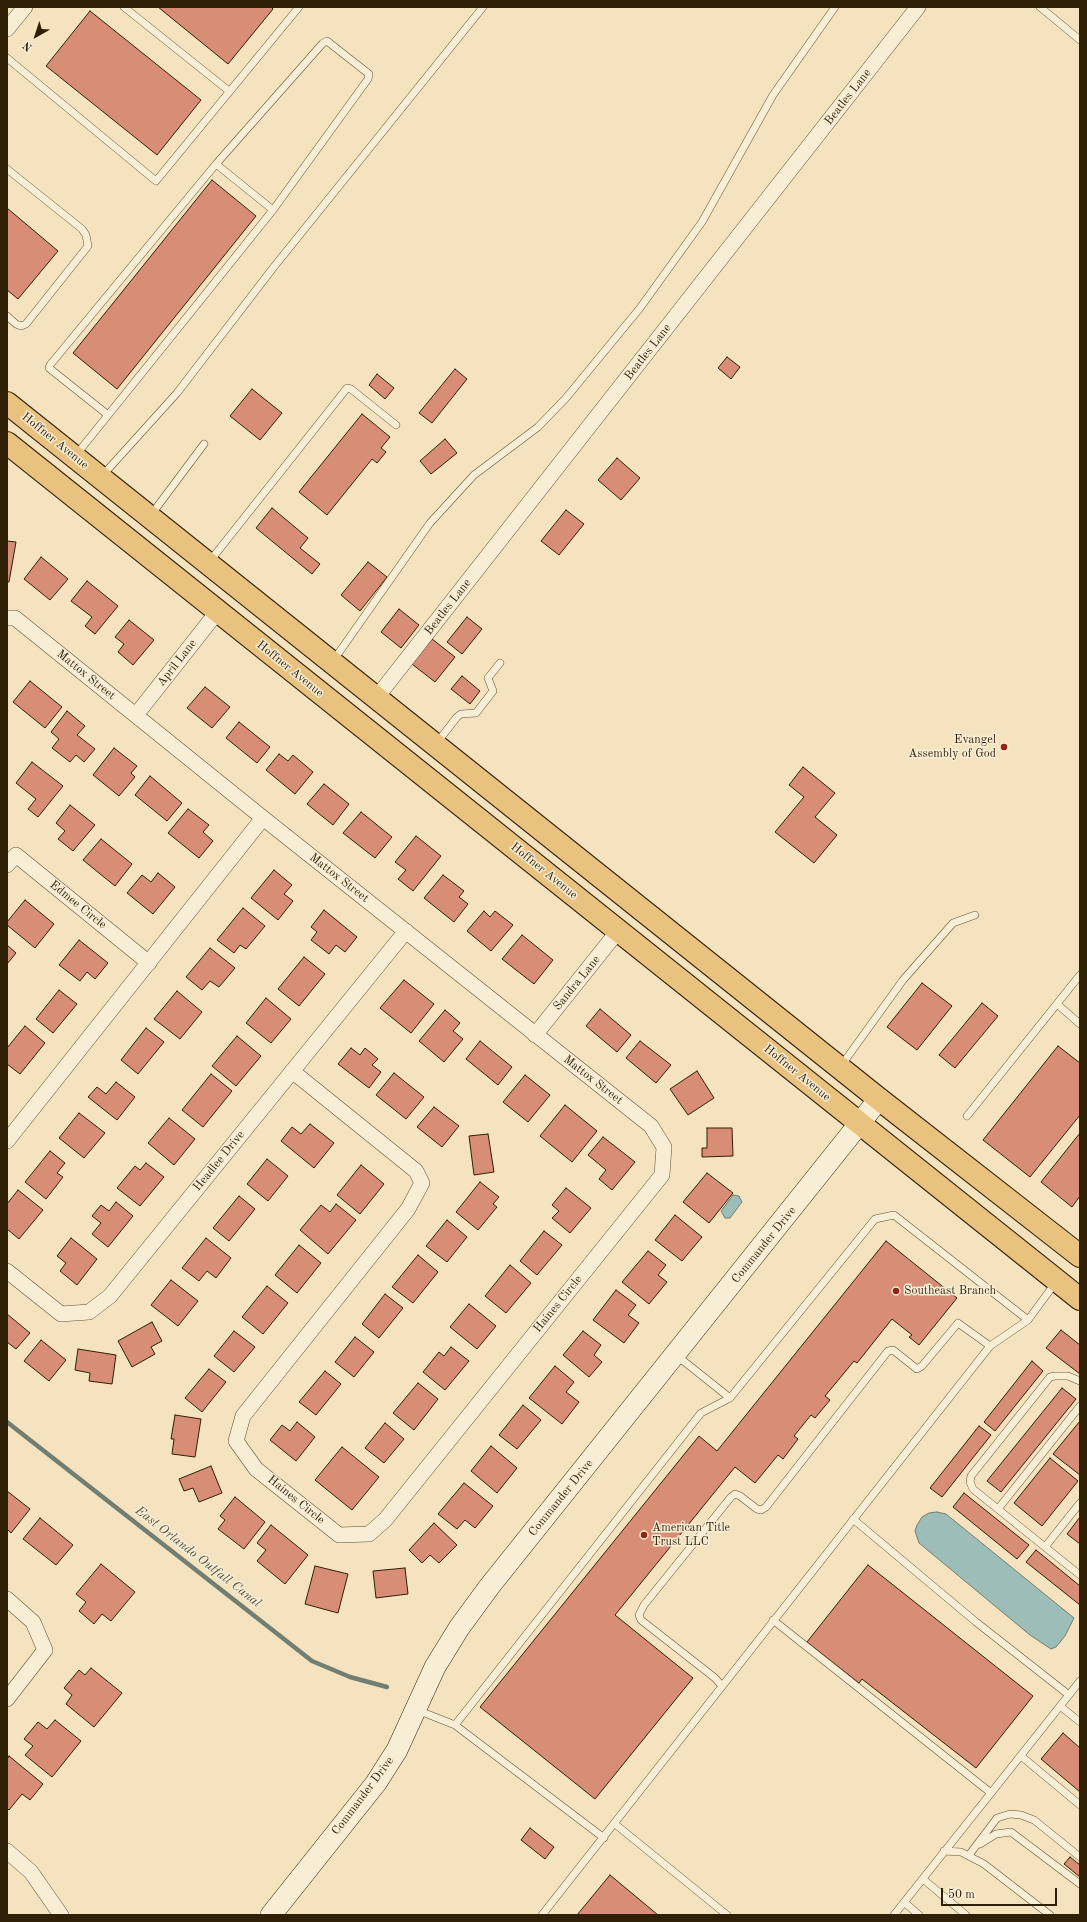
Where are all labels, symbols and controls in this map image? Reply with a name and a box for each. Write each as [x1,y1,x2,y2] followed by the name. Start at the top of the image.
[16,16,56,56] north arrow
[21,39,35,53] text: N
[822,66,874,128] street label: Beatles Lane
[622,321,674,383] street label: Beatles Lane
[19,410,91,472] street label: Hoffner Avenue
[422,576,474,638] street label: Beatles Lane
[154,636,200,690] street label: April Lane
[254,638,326,700] street label: Hoffner Avenue
[54,647,118,703] street label: Mattox Street
[908,733,996,761] place label: Evangel Assembly of God
[999,742,1009,752] marker: Evangel Assembly of God
[508,840,580,902] street label: Hoffner Avenue
[306,850,372,906] street label: Mattox Street
[47,878,109,932] street label: Edmee Circle
[551,953,603,1013] street label: Sandra Lane
[761,1042,833,1104] street label: Hoffner Avenue
[560,1052,626,1108] street label: Mattox Street
[190,1128,248,1194] street label: Headlee Drive
[729,1204,799,1286] street label: Commander Drive
[531,1273,585,1335] street label: Haines Circle
[904,1284,996,1298] place label: Southeast Branch
[891,1286,901,1296] marker: Southeast Branch
[526,1457,596,1539] street label: Commander Drive
[265,1473,327,1527] street label: Haines Circle
[132,1503,264,1611] water label: East Orlando Outfall Canal
[652,1521,730,1549] place label: American Title Trust LLC
[639,1530,649,1540] marker: American Title Trust LLC
[329,1754,397,1838] street label: Commander Drive
[943,1880,1059,1906] scale bar
[948,1889,975,1901] text: 50 m

